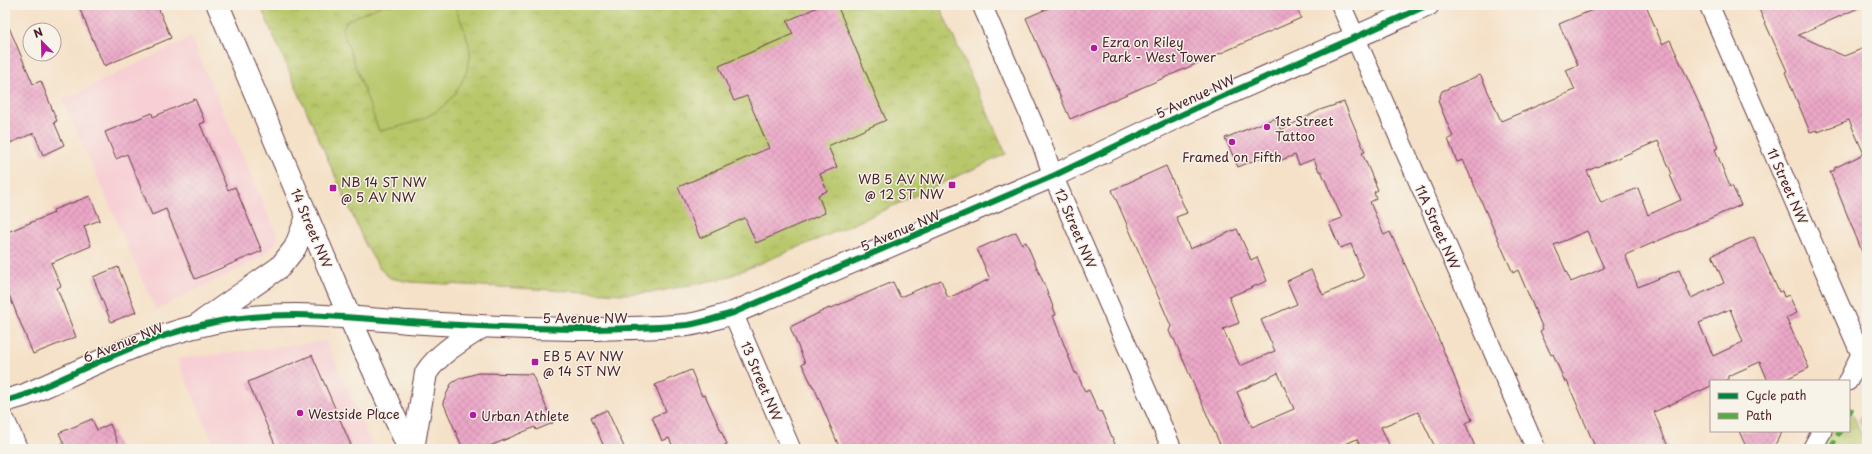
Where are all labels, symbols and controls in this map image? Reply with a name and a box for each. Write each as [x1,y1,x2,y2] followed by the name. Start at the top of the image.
[22,22,62,62] north arrow
[31,23,45,42] text: N
[1102,32,1217,66] place label: Ezra on Riley Park - West Tower
[1089,43,1099,53] marker: Ezra on Riley Park - West Tower
[1152,69,1238,123] street label: 5 Avenue NW
[1275,111,1333,145] place label: 1st Street Tattoo
[1262,122,1272,132] marker: 1st Street Tattoo
[1227,137,1237,147] marker: Framed on Fifth
[1763,145,1813,227] street label: 11 Street NW
[1182,147,1282,166] place label: Framed on Fifth
[858,169,944,203] place label: WB 5 AV NW @ 12 ST NW
[341,172,427,206] place label: NB 14 ST NW @ 5 AV NW
[947,180,957,190] marker: WB 5 AV NW @ 12 ST NW
[1411,182,1465,272] street label: 11A Street NW
[328,183,338,193] marker: NB 14 ST NW @ 5 AV NW
[287,185,337,271] street label: 14 Street NW
[1051,185,1101,271] street label: 12 Street NW
[857,204,943,255] street label: 5 Avenue NW
[543,308,628,327] street label: 5 Avenue NW
[80,317,166,367] street label: 6 Avenue NW
[737,338,787,424] street label: 13 Street NW
[543,346,624,380] place label: EB 5 AV NW @ 14 ST NW
[530,357,540,367] marker: EB 5 AV NW @ 14 ST NW
[1710,380,1850,432] legend
[1746,386,1807,404] text: Cycle path
[308,404,400,423] place label: Westside Place
[481,406,569,425] place label: Urban Athlete
[1746,406,1772,424] text: Path
[295,408,305,418] marker: Westside Place
[468,410,478,420] marker: Urban Athlete

